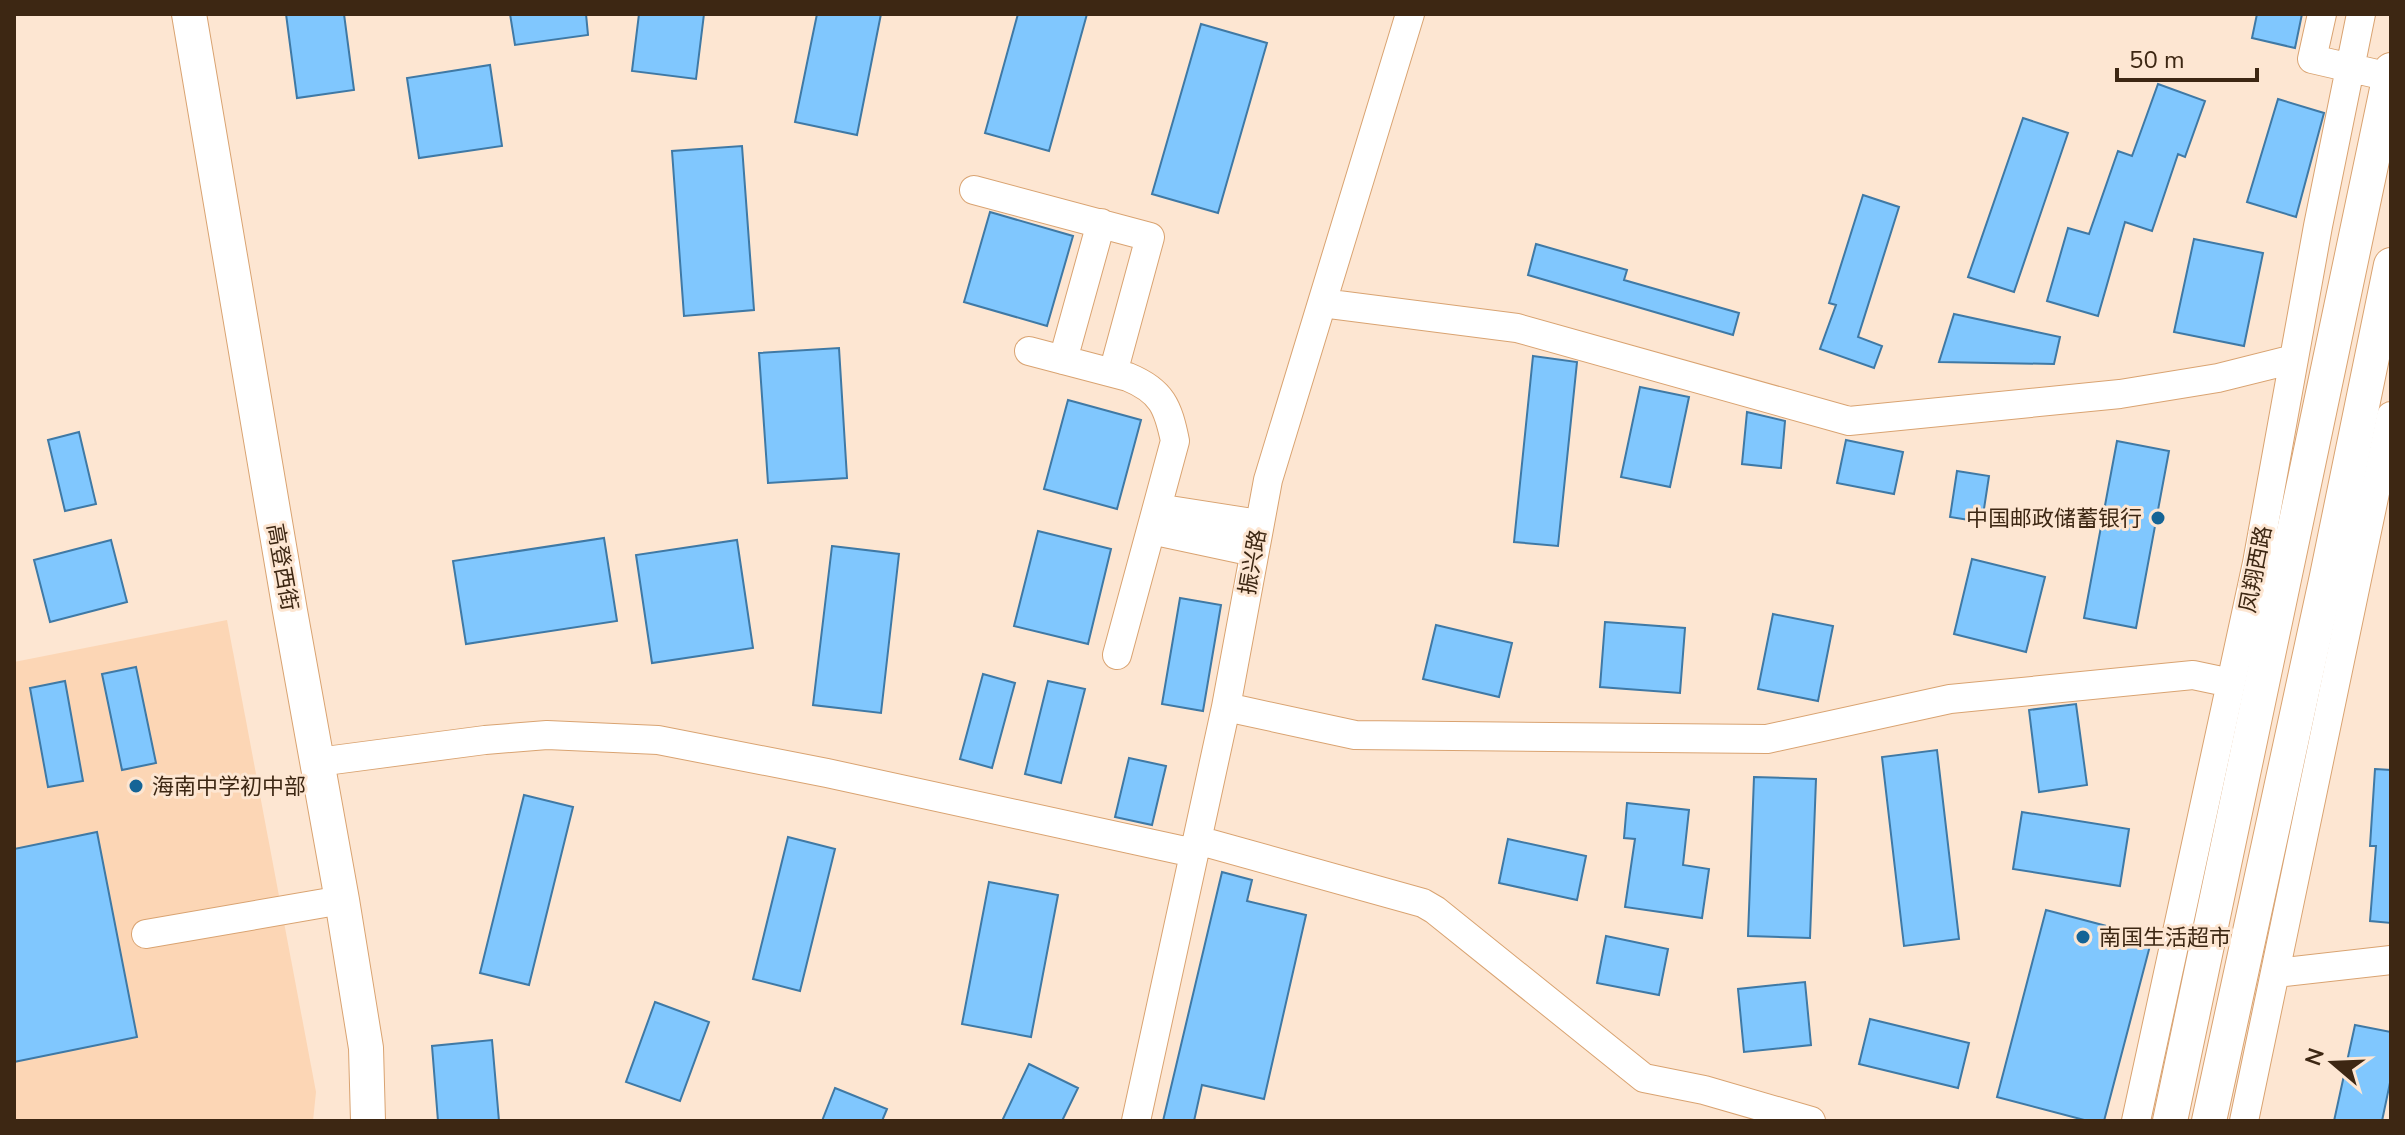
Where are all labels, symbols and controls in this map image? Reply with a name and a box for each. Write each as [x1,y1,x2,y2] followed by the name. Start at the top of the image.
[2117,32,2257,82] scale bar
[2129,44,2185,76] text: 50 m
[1966,504,2142,534] place label: 中国邮政储蓄银行
[2149,509,2167,527] marker: 中国邮政储蓄银行
[260,521,304,613] street label: 高登西街
[2233,523,2279,615] street label: 凤翔西路
[1232,527,1273,597] street label: 振兴路
[152,772,306,802] place label: 海南中学初中部
[127,777,145,795] marker: 海南中学初中部
[2099,923,2231,953] place label: 南国生活超市
[2074,928,2092,946] marker: 南国生活超市
[2293,1023,2373,1103] north arrow
[2298,1044,2332,1069] text: N

